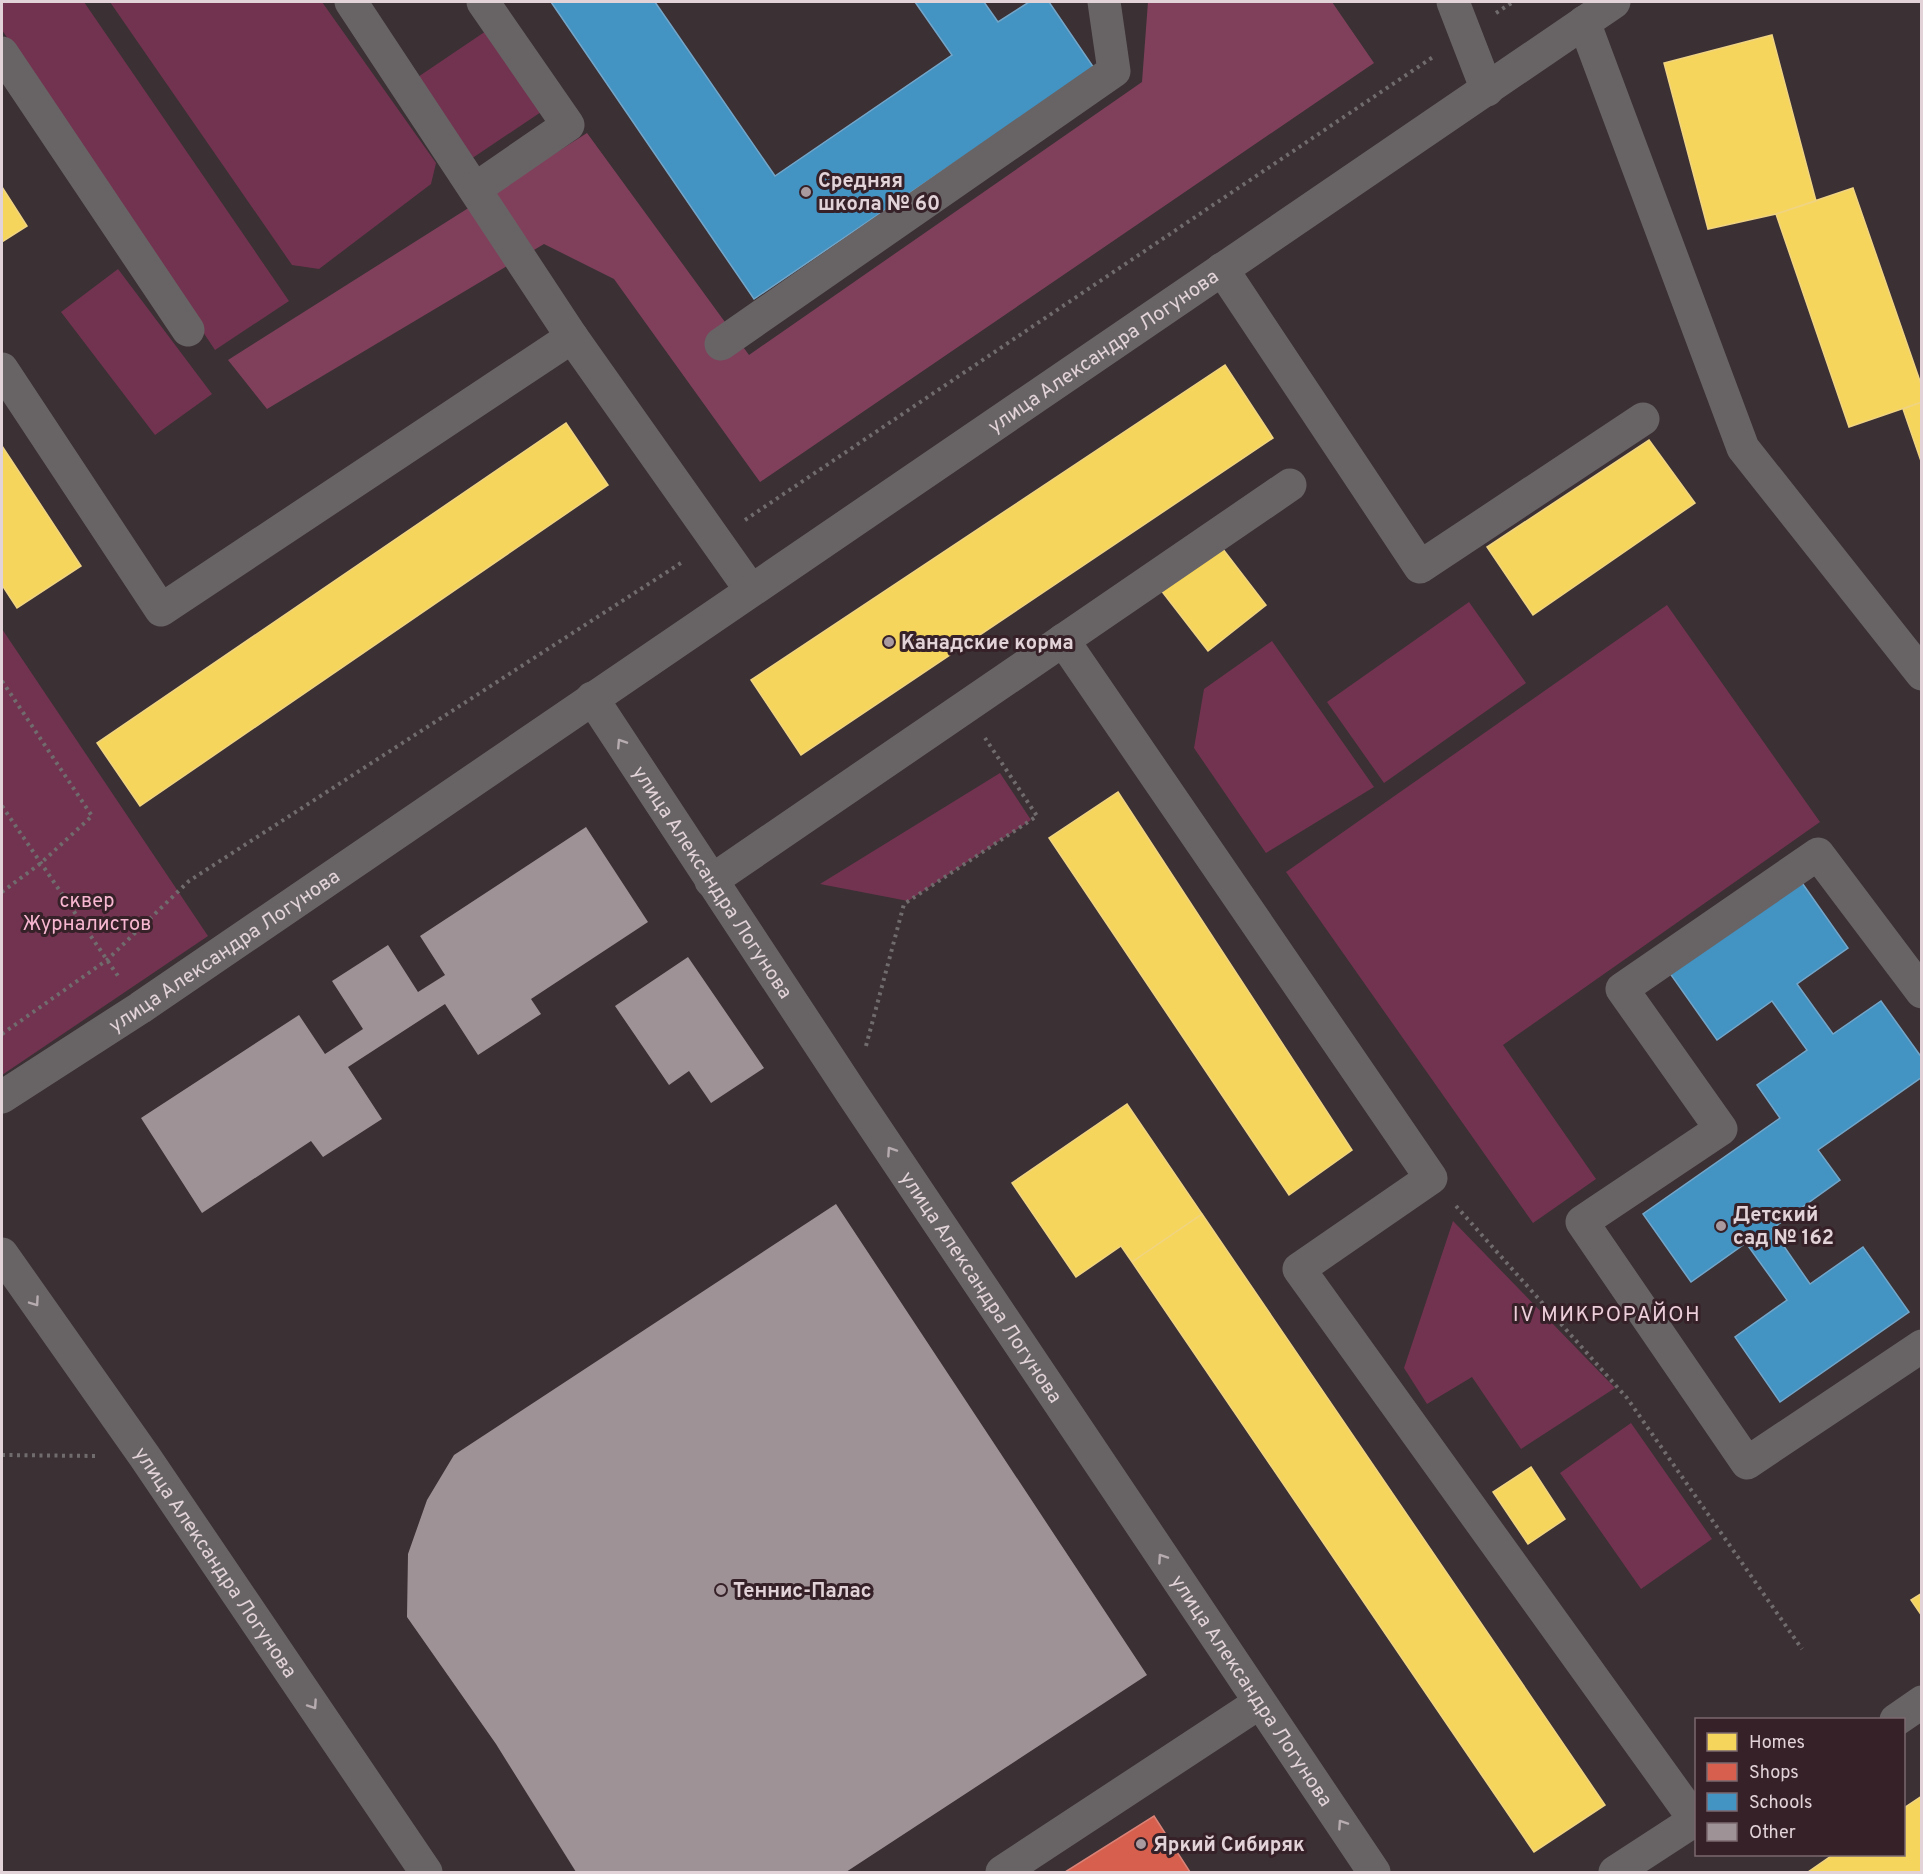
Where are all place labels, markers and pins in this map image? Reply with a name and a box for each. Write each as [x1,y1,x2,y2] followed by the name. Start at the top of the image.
[818,169,940,218] place label: Средняя школа № 60
[799,185,813,199] marker: Средняя школа № 60
[901,631,1074,657] place label: Канадские корма
[882,635,896,649] marker: Канадские корма
[1733,1203,1834,1252] place label: Детский сад № 162
[1714,1219,1728,1233] marker: Детский сад № 162
[733,1579,872,1605] place label: Теннис-Палас
[714,1583,728,1597] marker: Теннис-Палас
[1153,1833,1305,1859] place label: Яркий Сибиряк
[1134,1837,1148,1851] marker: Яркий Сибиряк

